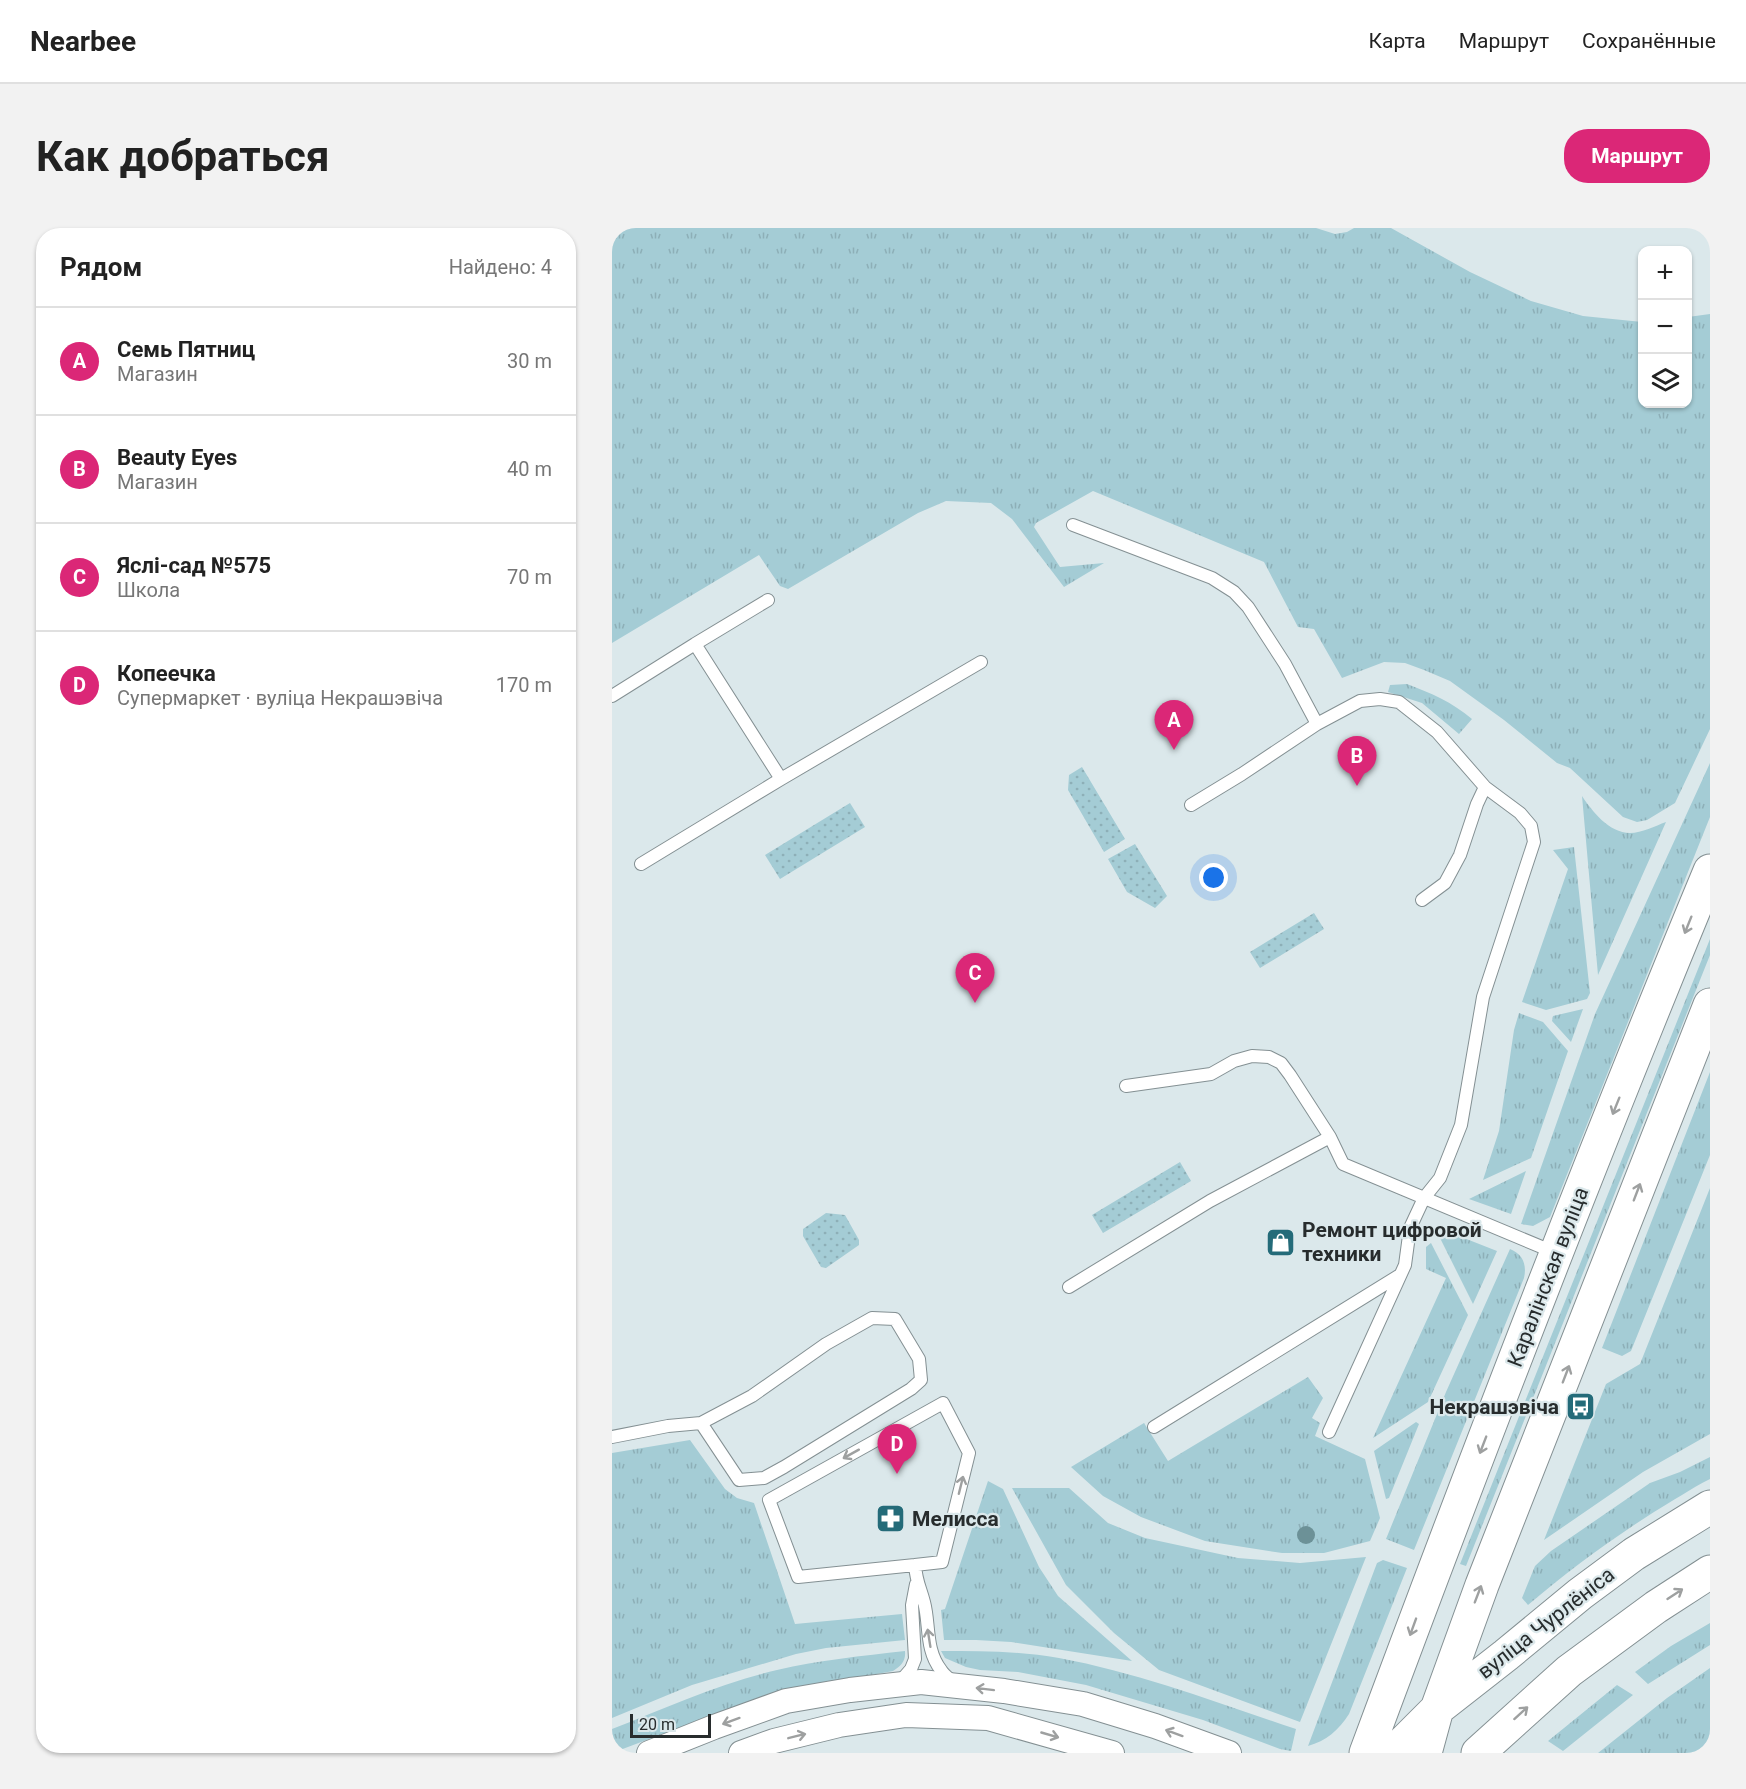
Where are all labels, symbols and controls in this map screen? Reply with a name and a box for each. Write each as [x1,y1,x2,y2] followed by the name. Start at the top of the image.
[30,25,136,58] text: Nearbee
[1369,29,1426,53] text: Карта
[1459,29,1549,53] text: Маршрут
[1582,29,1716,53] text: Сохранённые
[1564,129,1710,183] button: Маршрут
[36,132,330,181] text: Как добраться
[1638,246,1692,408] map controls
[1638,246,1692,300] button: +
[60,252,142,282] text: Рядом
[449,255,552,279] text: Найдено: 4
[1638,300,1692,354] button: −
[117,337,255,362] text: Семь Пятниц
[73,349,86,373] text: A
[507,349,552,373] text: 30 m
[1638,354,1692,408] button: layers
[117,362,198,386] text: Магазин
[117,445,237,470] text: Beauty Eyes
[73,457,86,481] text: B
[507,457,552,481] text: 40 m
[117,470,198,494] text: Магазин
[117,553,271,578] text: Яслі-сад №575
[73,565,86,589] text: C
[507,565,552,589] text: 70 m
[117,578,180,602] text: Школа
[117,661,216,686] text: Копеечка
[73,673,86,697] text: D
[496,673,552,697] text: 170 m
[117,686,443,710] text: Супермаркет · вуліца Некрашэвіча
[1154,700,1194,750] pin: A
[1338,736,1376,786] pin: B
[1199,863,1228,892] your location
[1682,915,1693,934] one-way arrow
[956,954,994,1003] pin: C
[1610,1096,1621,1115] one-way arrow
[1503,1184,1593,1370] street label: Каралінская вуліца
[1632,1184,1643,1202] one-way arrow
[1302,1218,1482,1266] place label: Ремонт цифровой техники
[1265,1226,1297,1258] shop icon: Ремонт цифровой техники
[1561,1365,1572,1384] one-way arrow
[1564,1391,1596,1423] bus stop icon: Некрашэвіча
[1429,1395,1559,1419] place label: Некрашэвіча
[878,1424,916,1474] pin: D
[1476,1435,1487,1453] one-way arrow
[843,1448,860,1460] one-way arrow
[956,1476,968,1495] one-way arrow
[875,1503,907,1535] pharmacy icon: Мелисса
[912,1507,999,1531] place label: Мелисса
[1473,1562,1619,1684] street label: вуліца Чурлёніса
[1473,1585,1484,1604] one-way arrow
[1666,1588,1683,1600] one-way arrow
[1407,1617,1418,1636] one-way arrow
[924,1629,935,1648] one-way arrow
[975,1683,995,1694] one-way arrow
[1513,1706,1528,1720] one-way arrow
[630,1711,711,1738] scale bar
[639,1715,675,1734] text: 20 m
[722,1716,741,1727] one-way arrow
[1165,1726,1184,1737] one-way arrow
[787,1729,806,1741] one-way arrow
[1041,1730,1060,1741] one-way arrow

